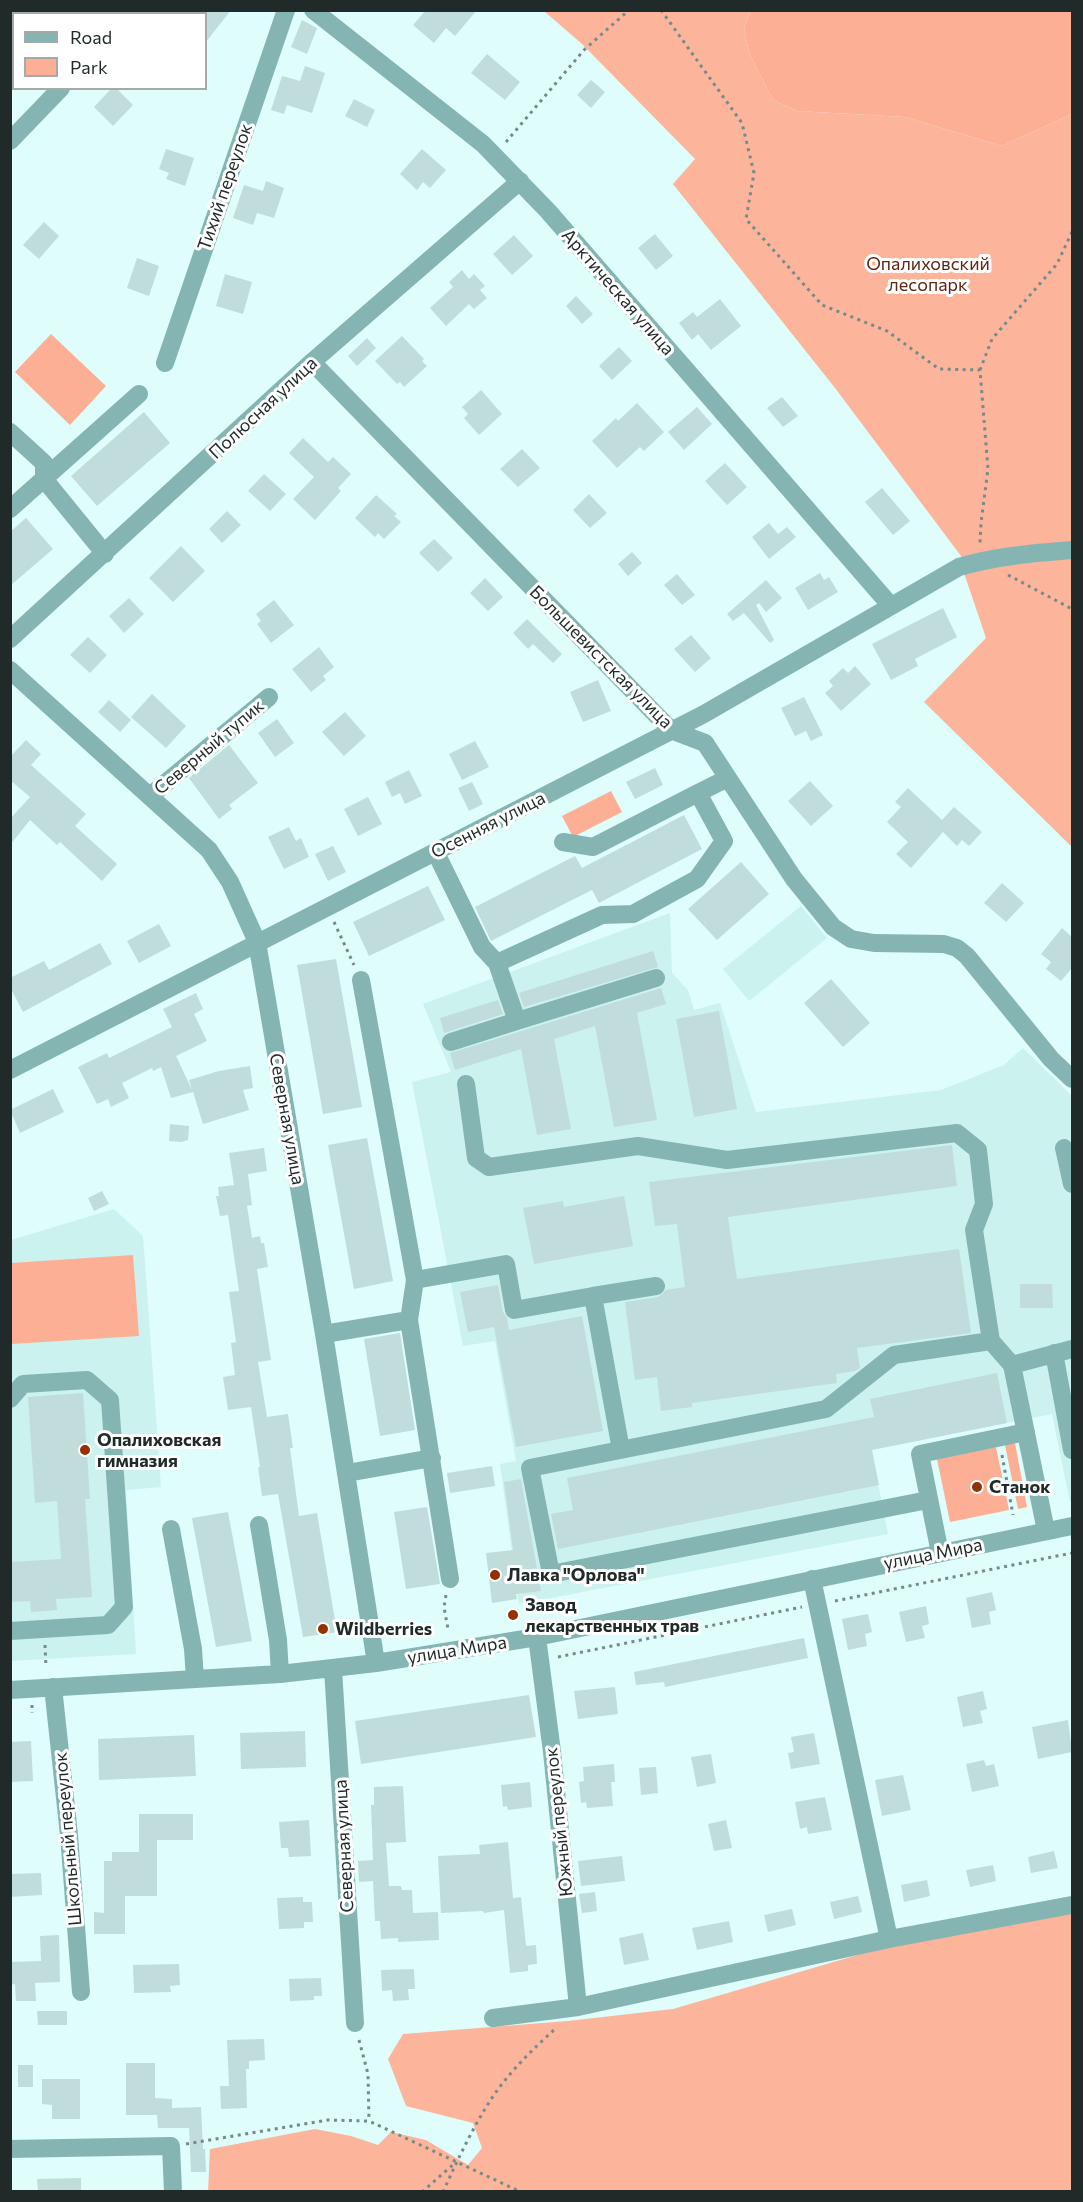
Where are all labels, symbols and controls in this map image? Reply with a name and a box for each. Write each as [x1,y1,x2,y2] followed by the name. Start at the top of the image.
[12,12,207,90] legend
[70,26,112,48] text: Road
[70,56,108,78] text: Park
[193,121,257,253] street label: Тихий переулок
[557,224,679,360] street label: Арктическая улица
[866,253,990,296] park label: Опалиховский лесопарк
[205,352,321,464] street label: Полюсная улица
[525,581,677,733] street label: Большевистская улица
[150,695,268,799] street label: Северный тупик
[427,787,549,863] street label: Осенняя улица
[265,1052,309,1186] street label: Северная улица
[97,1429,221,1472] place label: Опалиховская гимназия
[78,1443,92,1457] marker: Опалиховская гимназия
[989,1476,1051,1498] place label: Станок
[970,1480,984,1494] marker: Станок
[882,1534,984,1574] street label: улица Мира
[507,1564,645,1586] place label: Лавка "Орлова"
[488,1568,502,1582] marker: Лавка "Орлова"
[525,1594,699,1636] place label: Завод лекарственных трав
[506,1608,520,1622] marker: Завод лекарственных трав
[335,1618,432,1640] place label: Wildberries
[316,1622,330,1636] marker: Wildberries
[406,1632,508,1668] street label: улица Мира
[540,1746,578,1898] street label: Южный переулок
[50,1751,86,1927] street label: Школьный переулок
[330,1779,358,1913] street label: Северная улица

